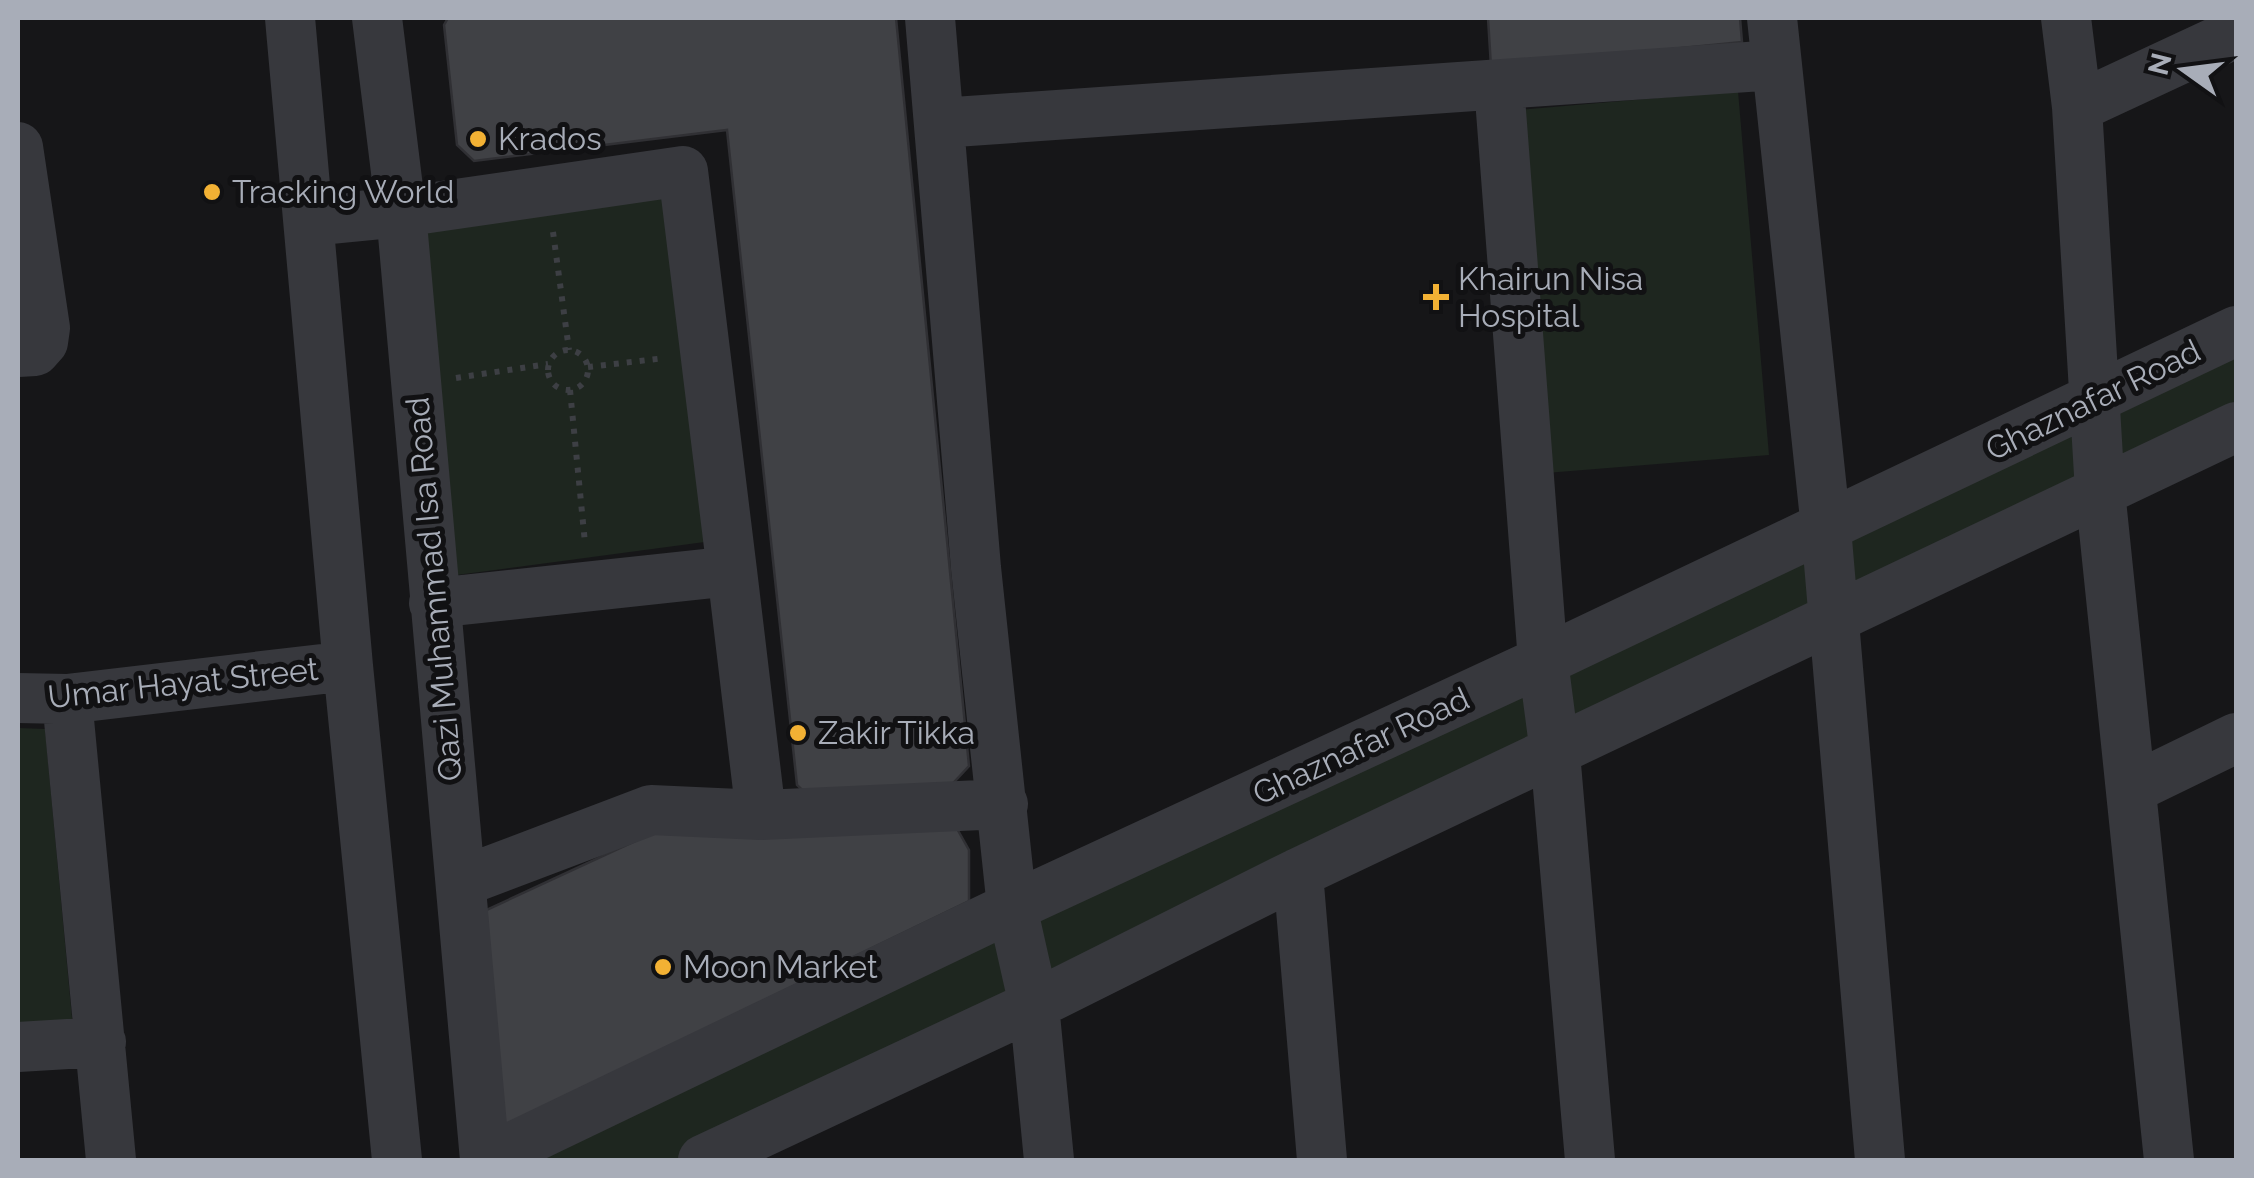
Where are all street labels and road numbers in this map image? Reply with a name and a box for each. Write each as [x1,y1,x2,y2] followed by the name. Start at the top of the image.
[1979,332,2206,467] street label: Ghaznafar Road
[398,396,469,783] street label: Qazi Muhammad Isa Road
[46,650,320,715] street label: Umar Hayat Street
[1247,679,1475,812] street label: Ghaznafar Road

